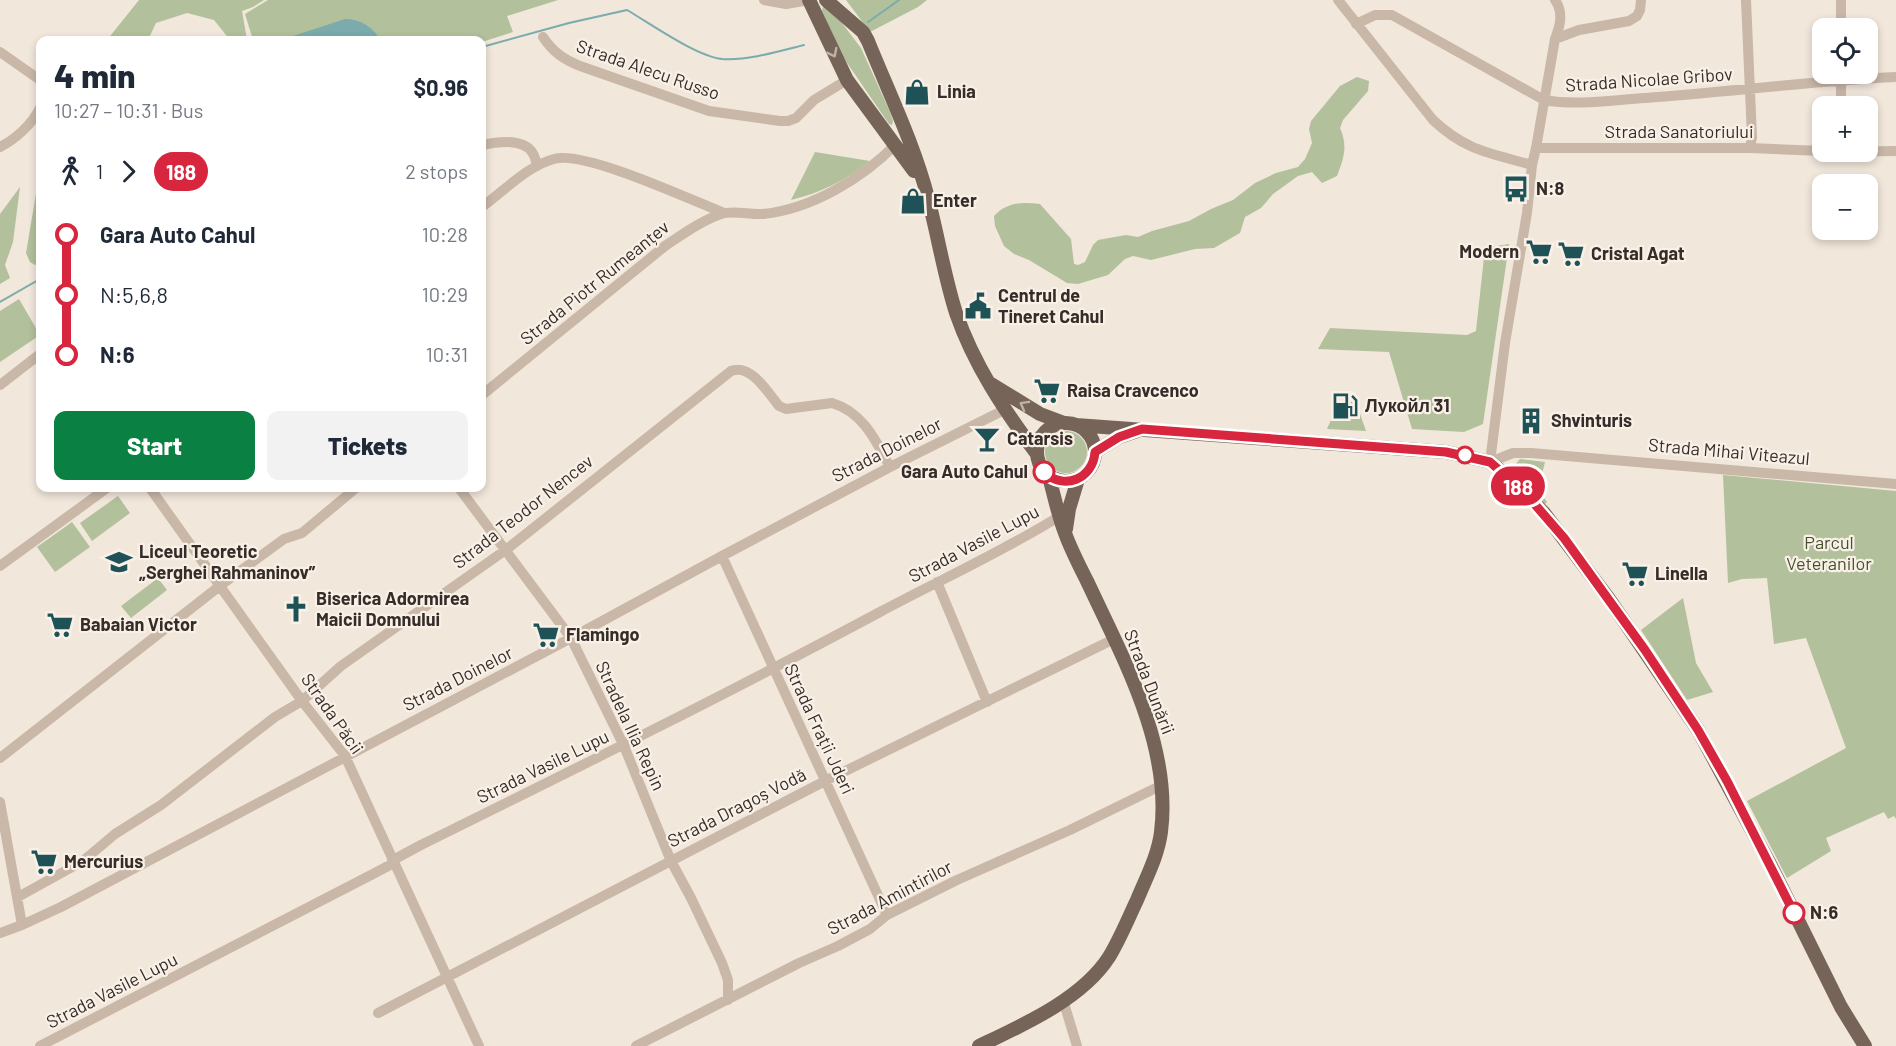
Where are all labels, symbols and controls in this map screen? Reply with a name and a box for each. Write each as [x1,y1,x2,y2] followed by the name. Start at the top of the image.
[1812,18,1878,240] map controls
[1812,18,1878,84] button: locate
[574,34,723,104] street label: Strada Alecu Russo
[826,47,837,58] one-way arrow
[54,55,135,95] text: 4 min
[1565,62,1734,96] street label: Strada Nicolae Gribov
[413,74,468,100] text: $0.96
[902,77,932,107] shop icon: Linia
[937,80,976,102] place label: Linia
[1812,96,1878,162] button: +
[54,98,203,122] text: 10:27 – 10:31 · Bus
[1604,120,1754,142] street label: Strada Sanatoriului
[54,155,87,188] icon: walk
[112,155,145,188] icon: forward
[96,159,103,183] text: 1
[166,159,196,184] text: 188
[405,159,468,183] text: 2 stops
[1501,174,1531,204] bus stop icon: N:8
[1812,174,1878,240] button: −
[1536,177,1565,199] place label: N:8
[898,186,928,216] shop icon: Enter
[933,189,977,211] place label: Enter
[516,215,674,349] street label: Strada Piotr Rumeanțev
[100,221,255,247] text: Gara Auto Cahul
[422,222,468,246] text: 10:28
[1524,237,1554,267] supermarket icon: Modern
[1556,239,1586,269] supermarket icon: Cristal Agat
[1459,240,1519,262] place label: Modern
[1591,242,1685,264] place label: Cristal Agat
[100,281,168,307] text: N:5,6,8
[422,282,468,306] text: 10:29
[998,284,1104,327] place label: Centrul de Tineret Cahul
[963,291,993,321] public building icon: Centrul de Tineret Cahul
[100,341,134,367] text: N:6
[426,342,468,366] text: 10:31
[1032,376,1062,406] supermarket icon: Raisa Cravcenco
[1067,379,1199,401] place label: Raisa Cravcenco
[1330,391,1360,421] fuel station icon: Лукойл 31
[1365,394,1450,416] place label: Лукойл 31
[1020,401,1030,412] one-way arrow
[1516,406,1546,436] building icon: Shvinturis
[1551,409,1632,431] place label: Shvinturis
[54,411,255,480] button: Start
[267,411,468,480] button: Tickets
[828,412,946,486] street label: Strada Doinelor
[972,424,1002,454] bar icon: Catarsis
[1007,427,1073,449] place label: Catarsis
[1647,433,1811,469] street label: Strada Mihai Viteazul
[1456,446,1474,464] unlabelled marker
[448,449,597,573] street label: Strada Teodor Nencev
[901,460,1028,482] place label: Gara Auto Cahul
[1033,461,1055,483] marker: Gara Auto Cahul
[1484,466,1552,506] line badge: 188
[1503,474,1533,499] text: 188
[905,500,1042,587] street label: Strada Vasile Lupu
[1786,531,1872,574] park label: Parcul Veteranilor
[139,540,316,583] place label: Liceul Teoretic „Serghei Rahmaninov”
[104,547,134,577] school or university icon: Liceul Teoretic „Serghei Rahmaninov”
[1620,559,1650,589] supermarket icon: Linella
[1655,562,1708,584] place label: Linella
[316,587,469,630] place label: Biserica Adormirea Maicii Domnului
[281,594,311,624] church icon: Biserica Adormirea Maicii Domnului
[45,610,75,640] supermarket icon: Babaian Victor
[80,613,197,635] place label: Babaian Victor
[531,620,561,650] supermarket icon: Flamingo
[566,623,639,645] place label: Flamingo
[1120,626,1180,737] street label: Strada Dunării
[399,641,517,715] street label: Strada Doinelor
[591,657,670,794] street label: Stradela Ilia Repin
[780,660,860,797] street label: Strada Frații Jderi
[297,669,369,758] street label: Strada Păcii
[473,725,612,808] street label: Strada Vasile Lupu
[664,763,809,852] street label: Strada Dragoș Vodă
[29,847,59,877] supermarket icon: Mercurius
[64,850,143,872] place label: Mercurius
[823,855,956,939] street label: Strada Amintirilor
[1810,901,1839,923] place label: N:6
[1783,902,1805,924] marker: N:6
[42,948,181,1033] street label: Strada Vasile Lupu

